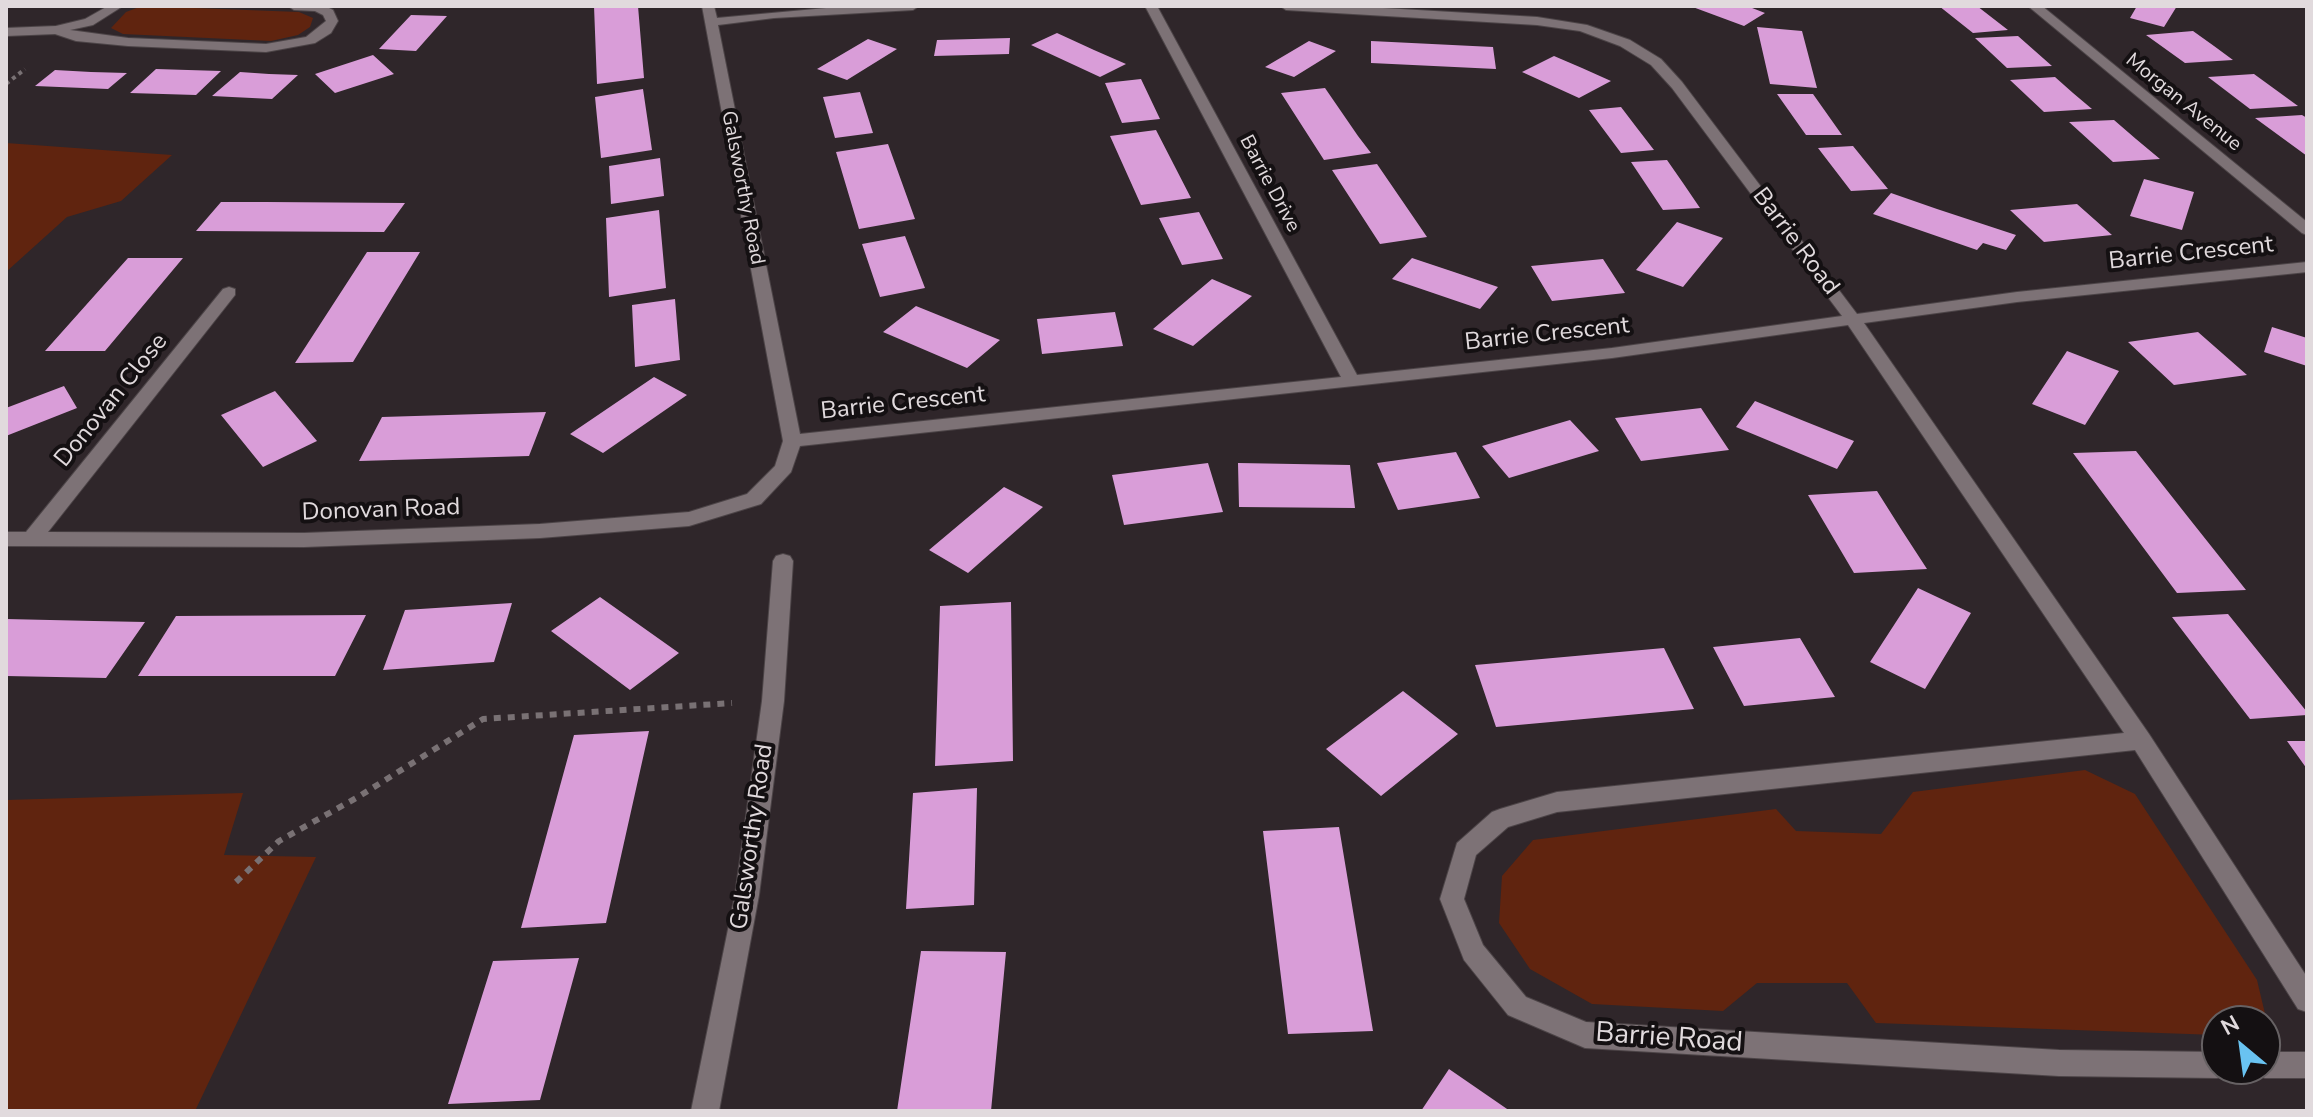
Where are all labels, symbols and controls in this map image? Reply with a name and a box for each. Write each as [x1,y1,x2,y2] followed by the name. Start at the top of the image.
[2120,49,2246,157] street label: Morgan Avenue
[715,109,769,267] street label: Galsworthy Road
[1233,131,1305,237] street label: Barrie Drive
[1745,183,1845,301] street label: Barrie Road
[2107,231,2275,277] street label: Barrie Crescent
[1463,312,1631,358] street label: Barrie Crescent
[49,328,175,474] street label: Donovan Close
[819,381,987,427] street label: Barrie Crescent
[301,494,461,528] street label: Donovan Road
[726,742,780,932] street label: Galsworthy Road
[2201,1005,2281,1085] north arrow
[2216,1009,2245,1043] text: N
[1594,1017,1744,1061] street label: Barrie Road

